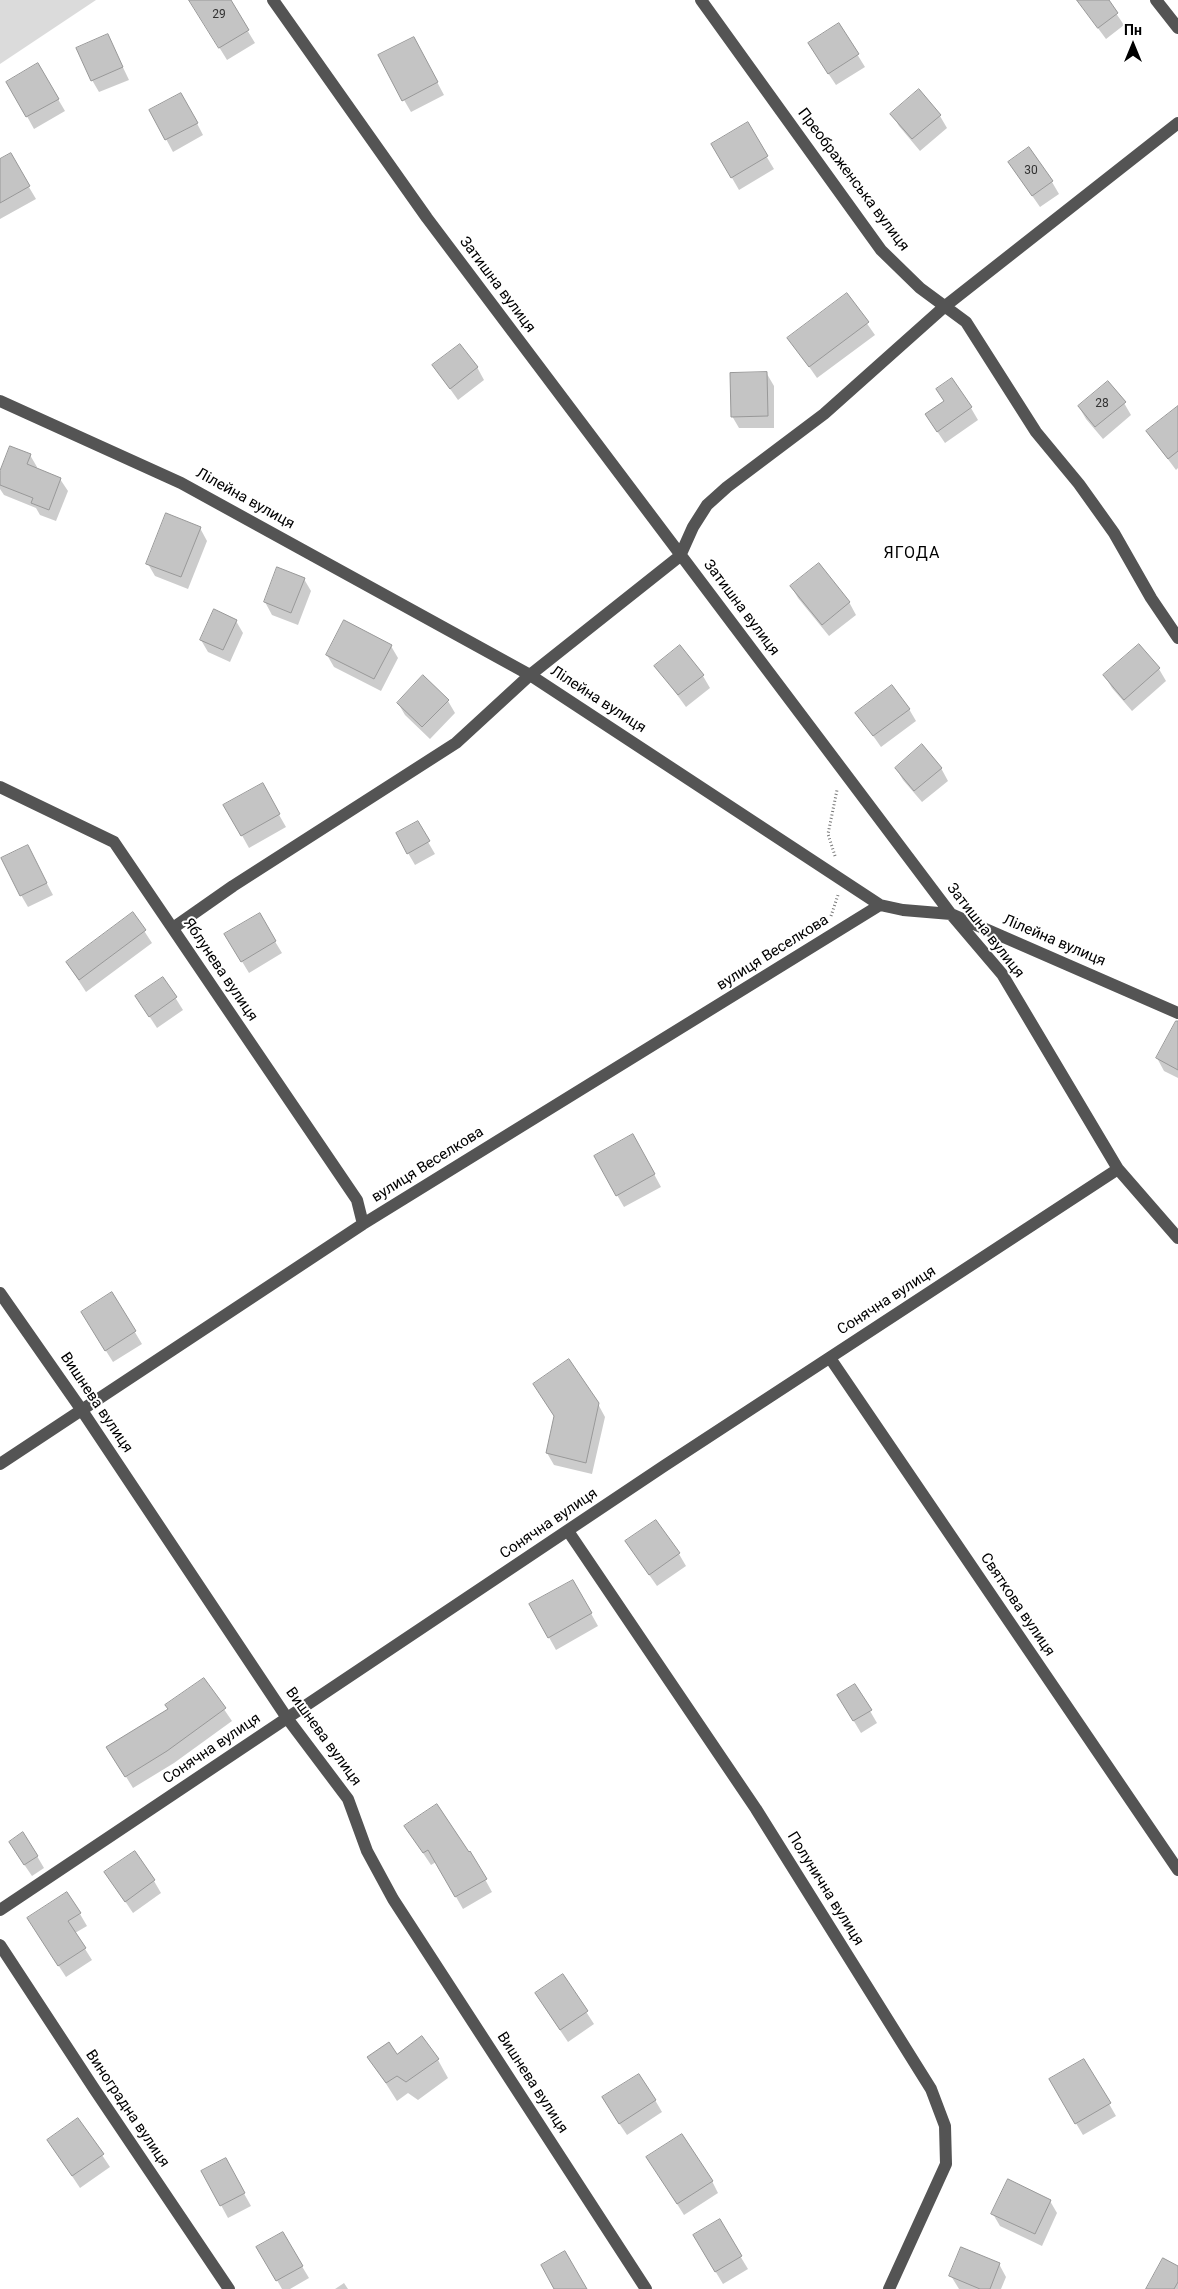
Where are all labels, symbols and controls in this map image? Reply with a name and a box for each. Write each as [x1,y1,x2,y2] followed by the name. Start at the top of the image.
[212,8,226,22] house number: 29
[1108,20,1158,70] north arrow
[1124,22,1142,38] text: Пн
[793,105,913,255] street label: Преображенська вулиця
[1024,164,1038,178] house number: 30
[455,234,539,336] street label: Затишна вулиця
[1095,397,1109,411] house number: 28
[193,464,297,534] street label: Лілейна вулиця
[883,544,941,564] district label: ЯГОДА
[699,557,783,659] street label: Затишна вулиця
[547,663,649,737] street label: Лілейна вулиця
[942,880,1028,982] street label: Затишна вулиця
[714,911,832,995] street label: вулиця Веселкова
[1000,911,1108,971] street label: Лілейна вулиця
[179,915,261,1025] street label: Яблунева вулиця
[369,1123,487,1207] street label: вулиця Веселкова
[834,1262,940,1340] street label: Сонячна вулиця
[56,1349,136,1457] street label: Вишнева вулиця
[497,1485,601,1563] street label: Сонячна вулиця
[976,1550,1058,1660] street label: Святкова вулиця
[281,1684,365,1790] street label: Вишнева вулиця
[160,1710,264,1788] street label: Сонячна вулиця
[783,1829,867,1949] street label: Полунична вулиця
[493,2029,571,2137] street label: Вишнева вулиця
[81,2047,173,2171] street label: Виноградна вулиця

